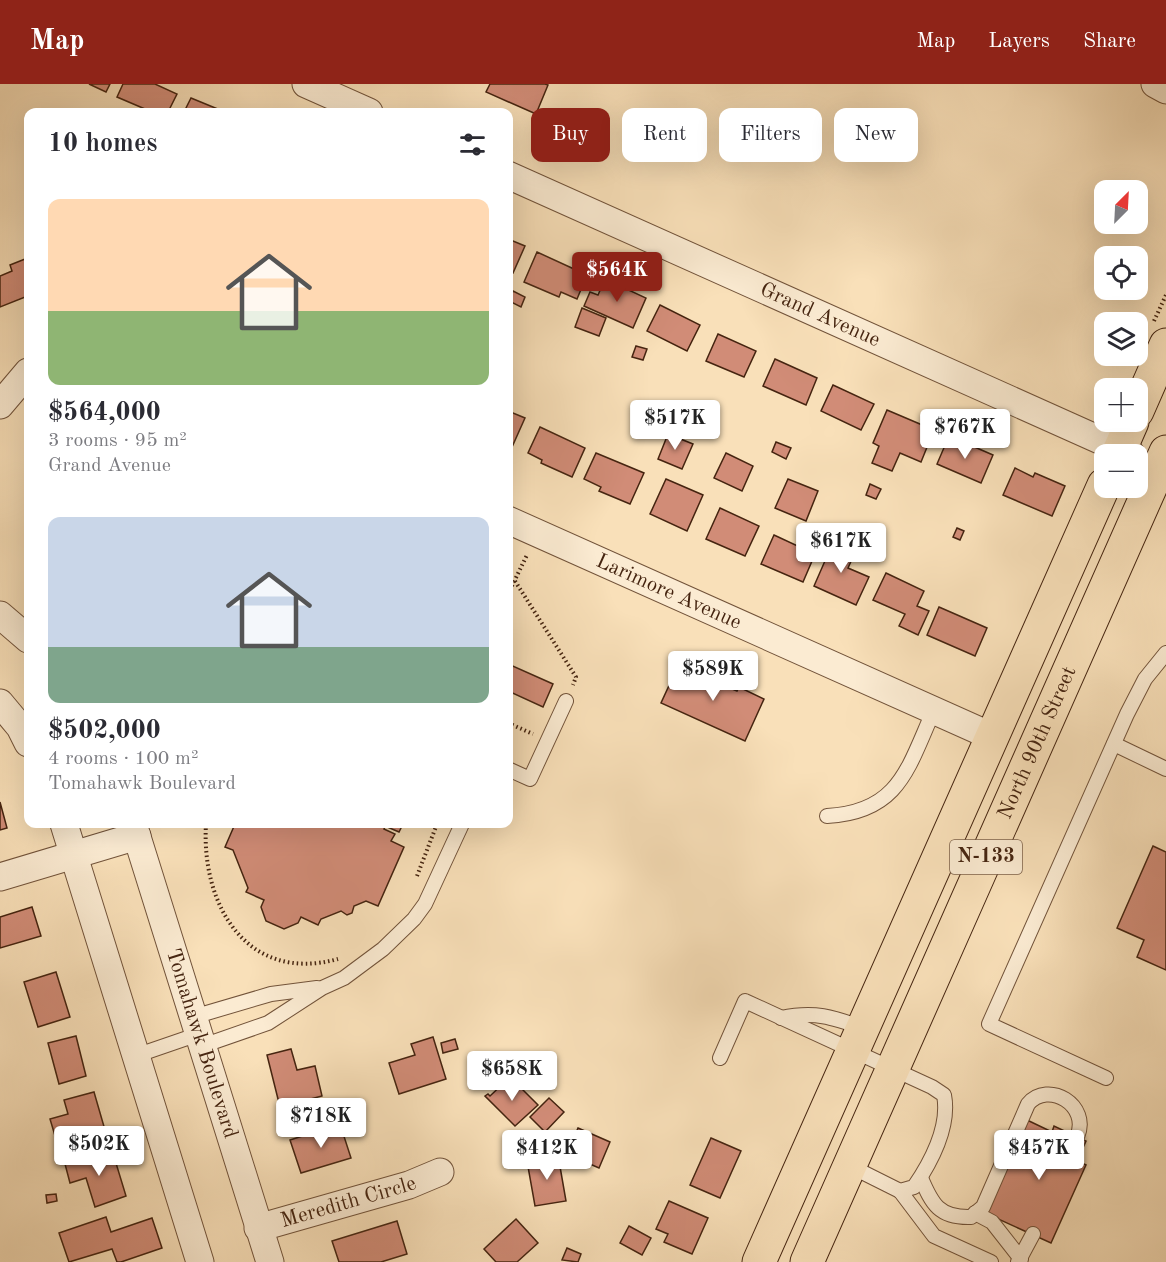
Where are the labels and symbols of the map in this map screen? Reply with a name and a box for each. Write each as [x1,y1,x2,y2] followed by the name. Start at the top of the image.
[1094,180,1148,234] north arrow
[575,252,659,303] pin: $564K
[757,279,883,351] street label: Grand Avenue
[633,400,717,451] pin: $517K
[923,409,1007,460] pin: $767K
[799,523,883,574] pin: $617K
[593,550,745,633] street label: Larimore Avenue
[671,651,755,702] pin: $589K
[994,663,1080,822] street label: North 90th Street
[950,840,1022,874] road number: N-133
[162,946,241,1141] street label: Tomahawk Boulevard
[470,1051,554,1102] pin: $658K
[279,1098,363,1149] pin: $718K
[57,1126,141,1177] pin: $502K
[505,1130,589,1181] pin: $412K
[997,1130,1081,1181] pin: $457K
[278,1173,419,1231] street label: Meredith Circle

